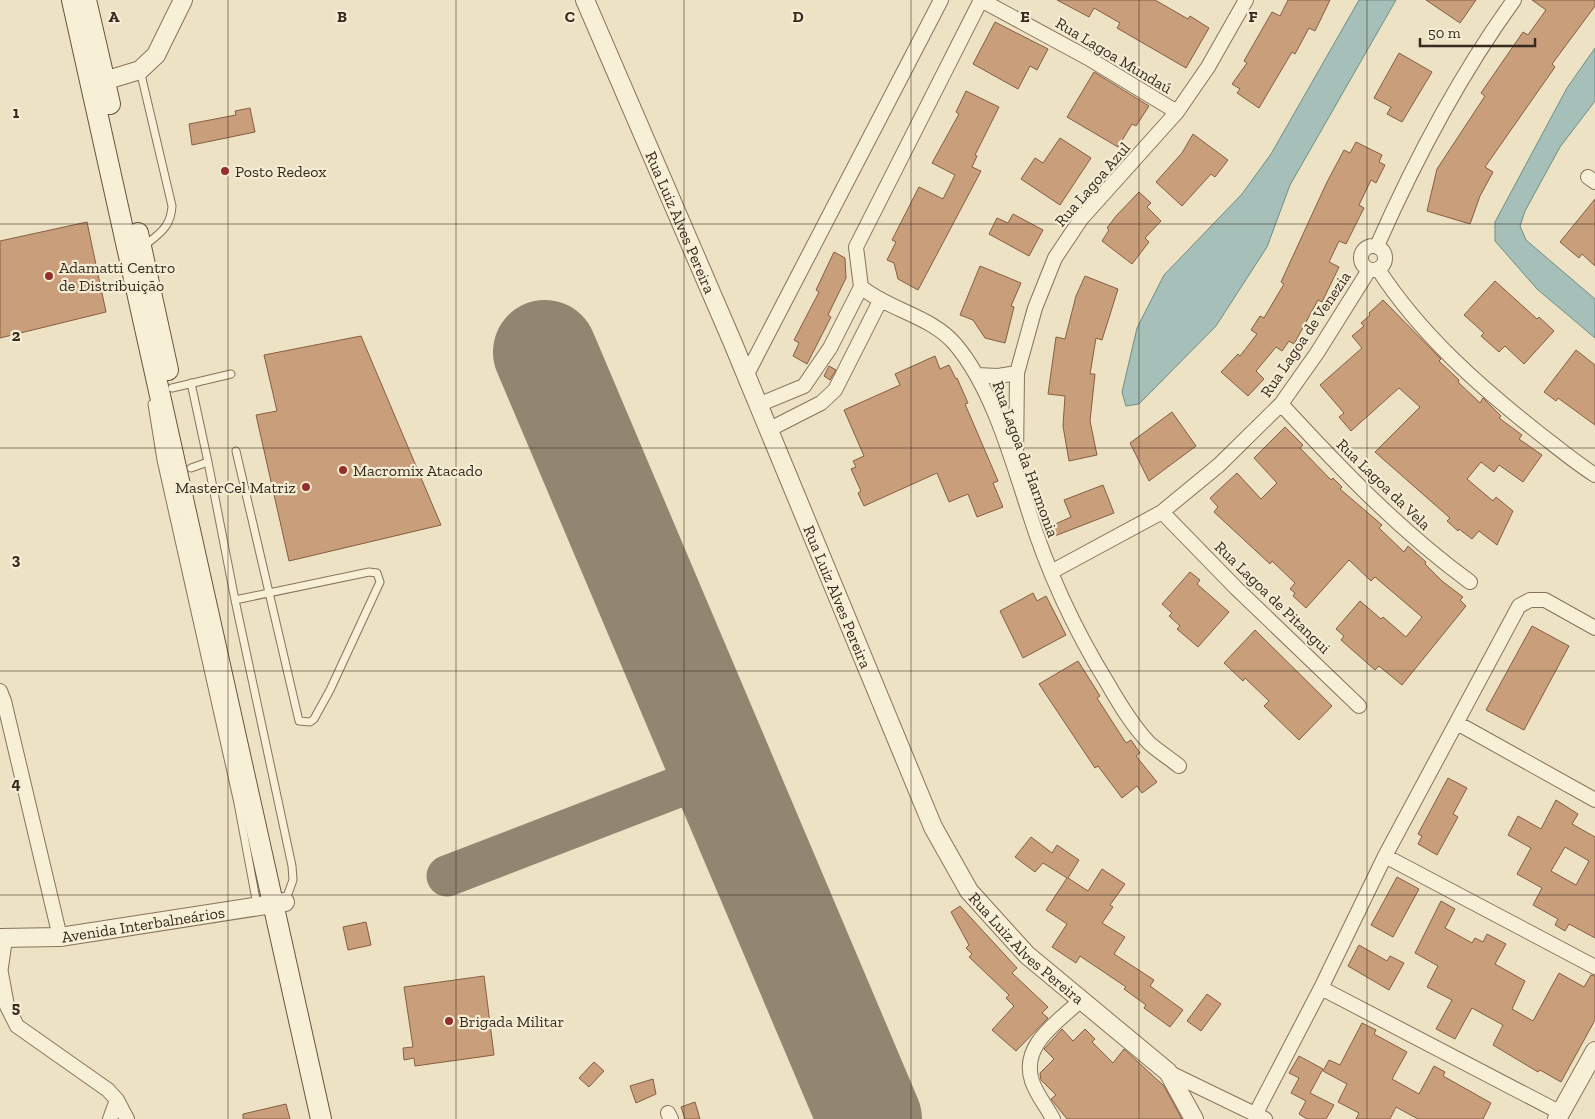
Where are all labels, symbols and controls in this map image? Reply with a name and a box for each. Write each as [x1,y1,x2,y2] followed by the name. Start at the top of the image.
[109,7,120,26] text: A
[337,7,347,26] text: B
[565,7,575,26] text: C
[792,7,804,26] text: D
[1020,7,1030,26] text: E
[1248,7,1258,26] text: F
[1052,13,1175,98] street label: Rua Lagoa Mundaú
[1420,15,1535,47] scale bar
[1428,24,1461,42] text: 50 m
[13,103,20,122] text: 1
[1051,138,1134,230] street label: Rua Lagoa Azul
[641,148,719,297] street label: Rua Luiz Alves Pereira
[235,162,326,181] place label: Posto Redeox
[219,165,231,177] marker: Posto Redeox
[59,258,175,295] place label: Adamatti Centro de Distribuição
[1256,268,1355,401] street label: Rua Lagoa de Venezia
[43,270,55,282] marker: Adamatti Centro de Distribuição
[12,326,21,345] text: 2
[988,378,1063,540] street label: Rua Lagoa da Harmonia
[1333,435,1435,534] street label: Rua Lagoa da Vela
[353,461,483,480] place label: Macromix Atacado
[337,464,349,476] marker: Macromix Atacado
[175,478,296,497] place label: MasterCel Matriz
[300,481,312,493] marker: MasterCel Matriz
[799,523,875,671] street label: Rua Luiz Alves Pereira
[1211,537,1335,658] street label: Rua Lagoa de Pitangui
[12,550,21,569] text: 3
[11,774,21,793] text: 4
[965,889,1088,1008] street label: Rua Luiz Alves Pereira
[60,903,226,947] street label: Avenida Interbalneários
[12,998,20,1017] text: 5
[459,1012,564,1031] place label: Brigada Militar
[443,1015,455,1027] marker: Brigada Militar

